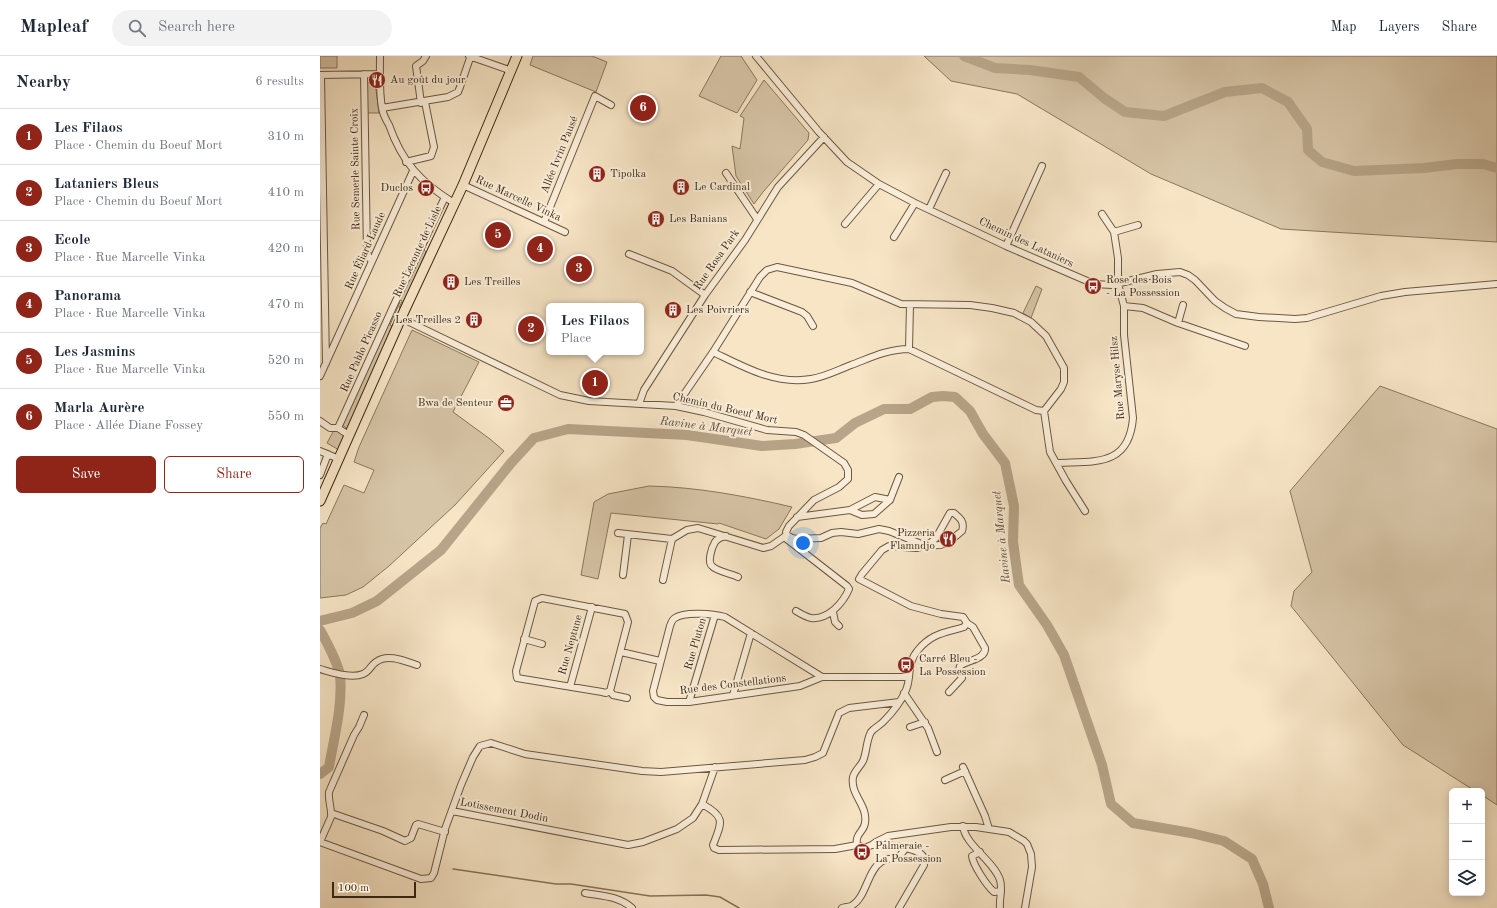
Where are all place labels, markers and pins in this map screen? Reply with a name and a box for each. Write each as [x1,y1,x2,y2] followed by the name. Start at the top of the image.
[367,70,387,90] restaurant icon: Au goût du jour
[390,75,466,86] place label: Au goût du jour
[630,93,656,123] pin: 6
[587,164,607,184] building icon: Tipolka
[610,169,647,180] place label: Tipolka
[671,177,691,197] building icon: Le Cardinal
[416,178,436,198] bus stop icon: Duclos
[694,182,750,193] place label: Le Cardinal
[381,183,413,194] place label: Duclos
[646,209,666,229] building icon: Les Banians
[669,214,728,225] place label: Les Banians
[485,220,511,250] pin: 5
[527,234,553,264] pin: 4
[566,254,592,284] pin: 3
[441,272,461,292] building icon: Les Treilles
[1106,275,1180,299] place label: Rose des Bois - La Possession
[1083,276,1103,296] bus stop icon: Rose des Bois - La Possession
[464,277,521,288] place label: Les Treilles
[663,300,683,320] building icon: Les Poivriers
[686,305,749,316] place label: Les Poivriers
[464,310,484,330] building icon: Les Treilles 2
[518,314,544,344] pin: 2
[395,315,461,326] place label: Les Treilles 2
[582,368,608,398] pin: 1
[496,393,516,413] office icon: Bwa de Senteur
[418,398,493,409] place label: Bwa de Senteur
[890,528,936,552] place label: Pizzeria Flamndjo
[938,529,958,549] restaurant icon: Pizzeria Flamndjo
[919,654,986,678] place label: Carré Bleu - La Possession
[896,655,916,675] bus stop icon: Carré Bleu - La Possession
[875,841,942,865] place label: Palmeraie - La Possession
[852,842,872,862] bus stop icon: Palmeraie - La Possession

